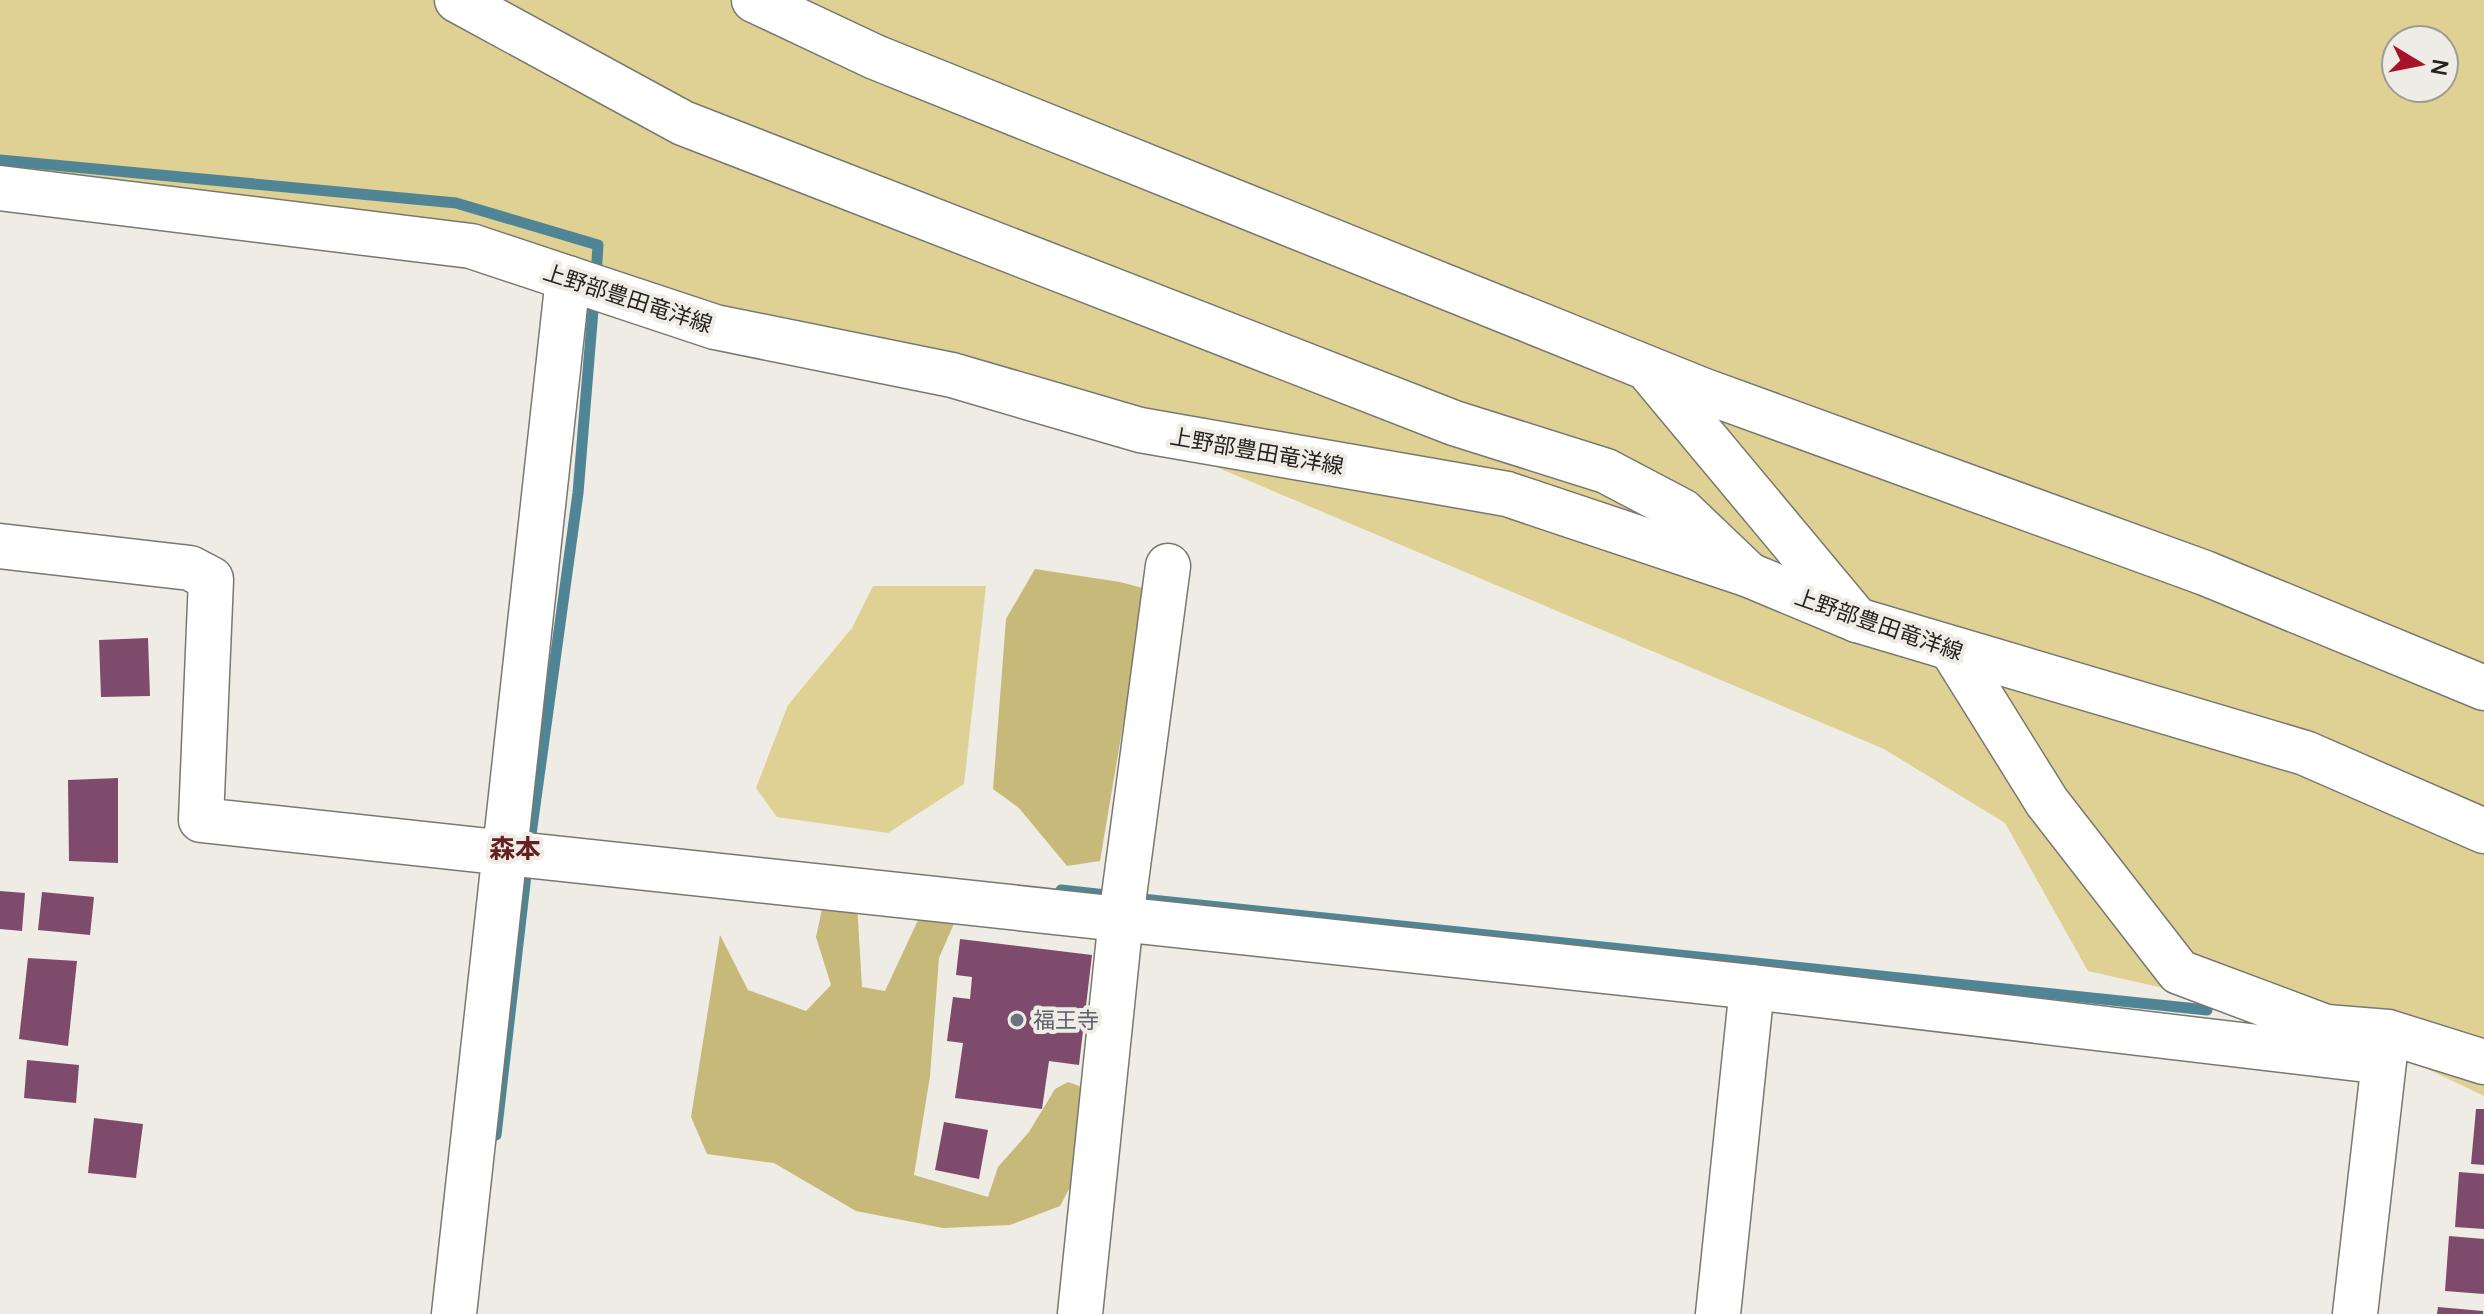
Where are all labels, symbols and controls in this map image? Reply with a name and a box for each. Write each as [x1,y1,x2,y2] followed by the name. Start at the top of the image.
[2380,24,2460,104] north arrow
[2424,57,2456,78] text: N
[540,257,716,339] street label: 上野部豊田竜洋線
[1168,421,1346,481] street label: 上野部豊田竜洋線
[1791,581,1967,667] street label: 上野部豊田竜洋線
[489,830,541,866] district label: 森本
[1033,1005,1099,1035] place label: 福王寺
[1008,1011,1026,1029] marker: 福王寺

